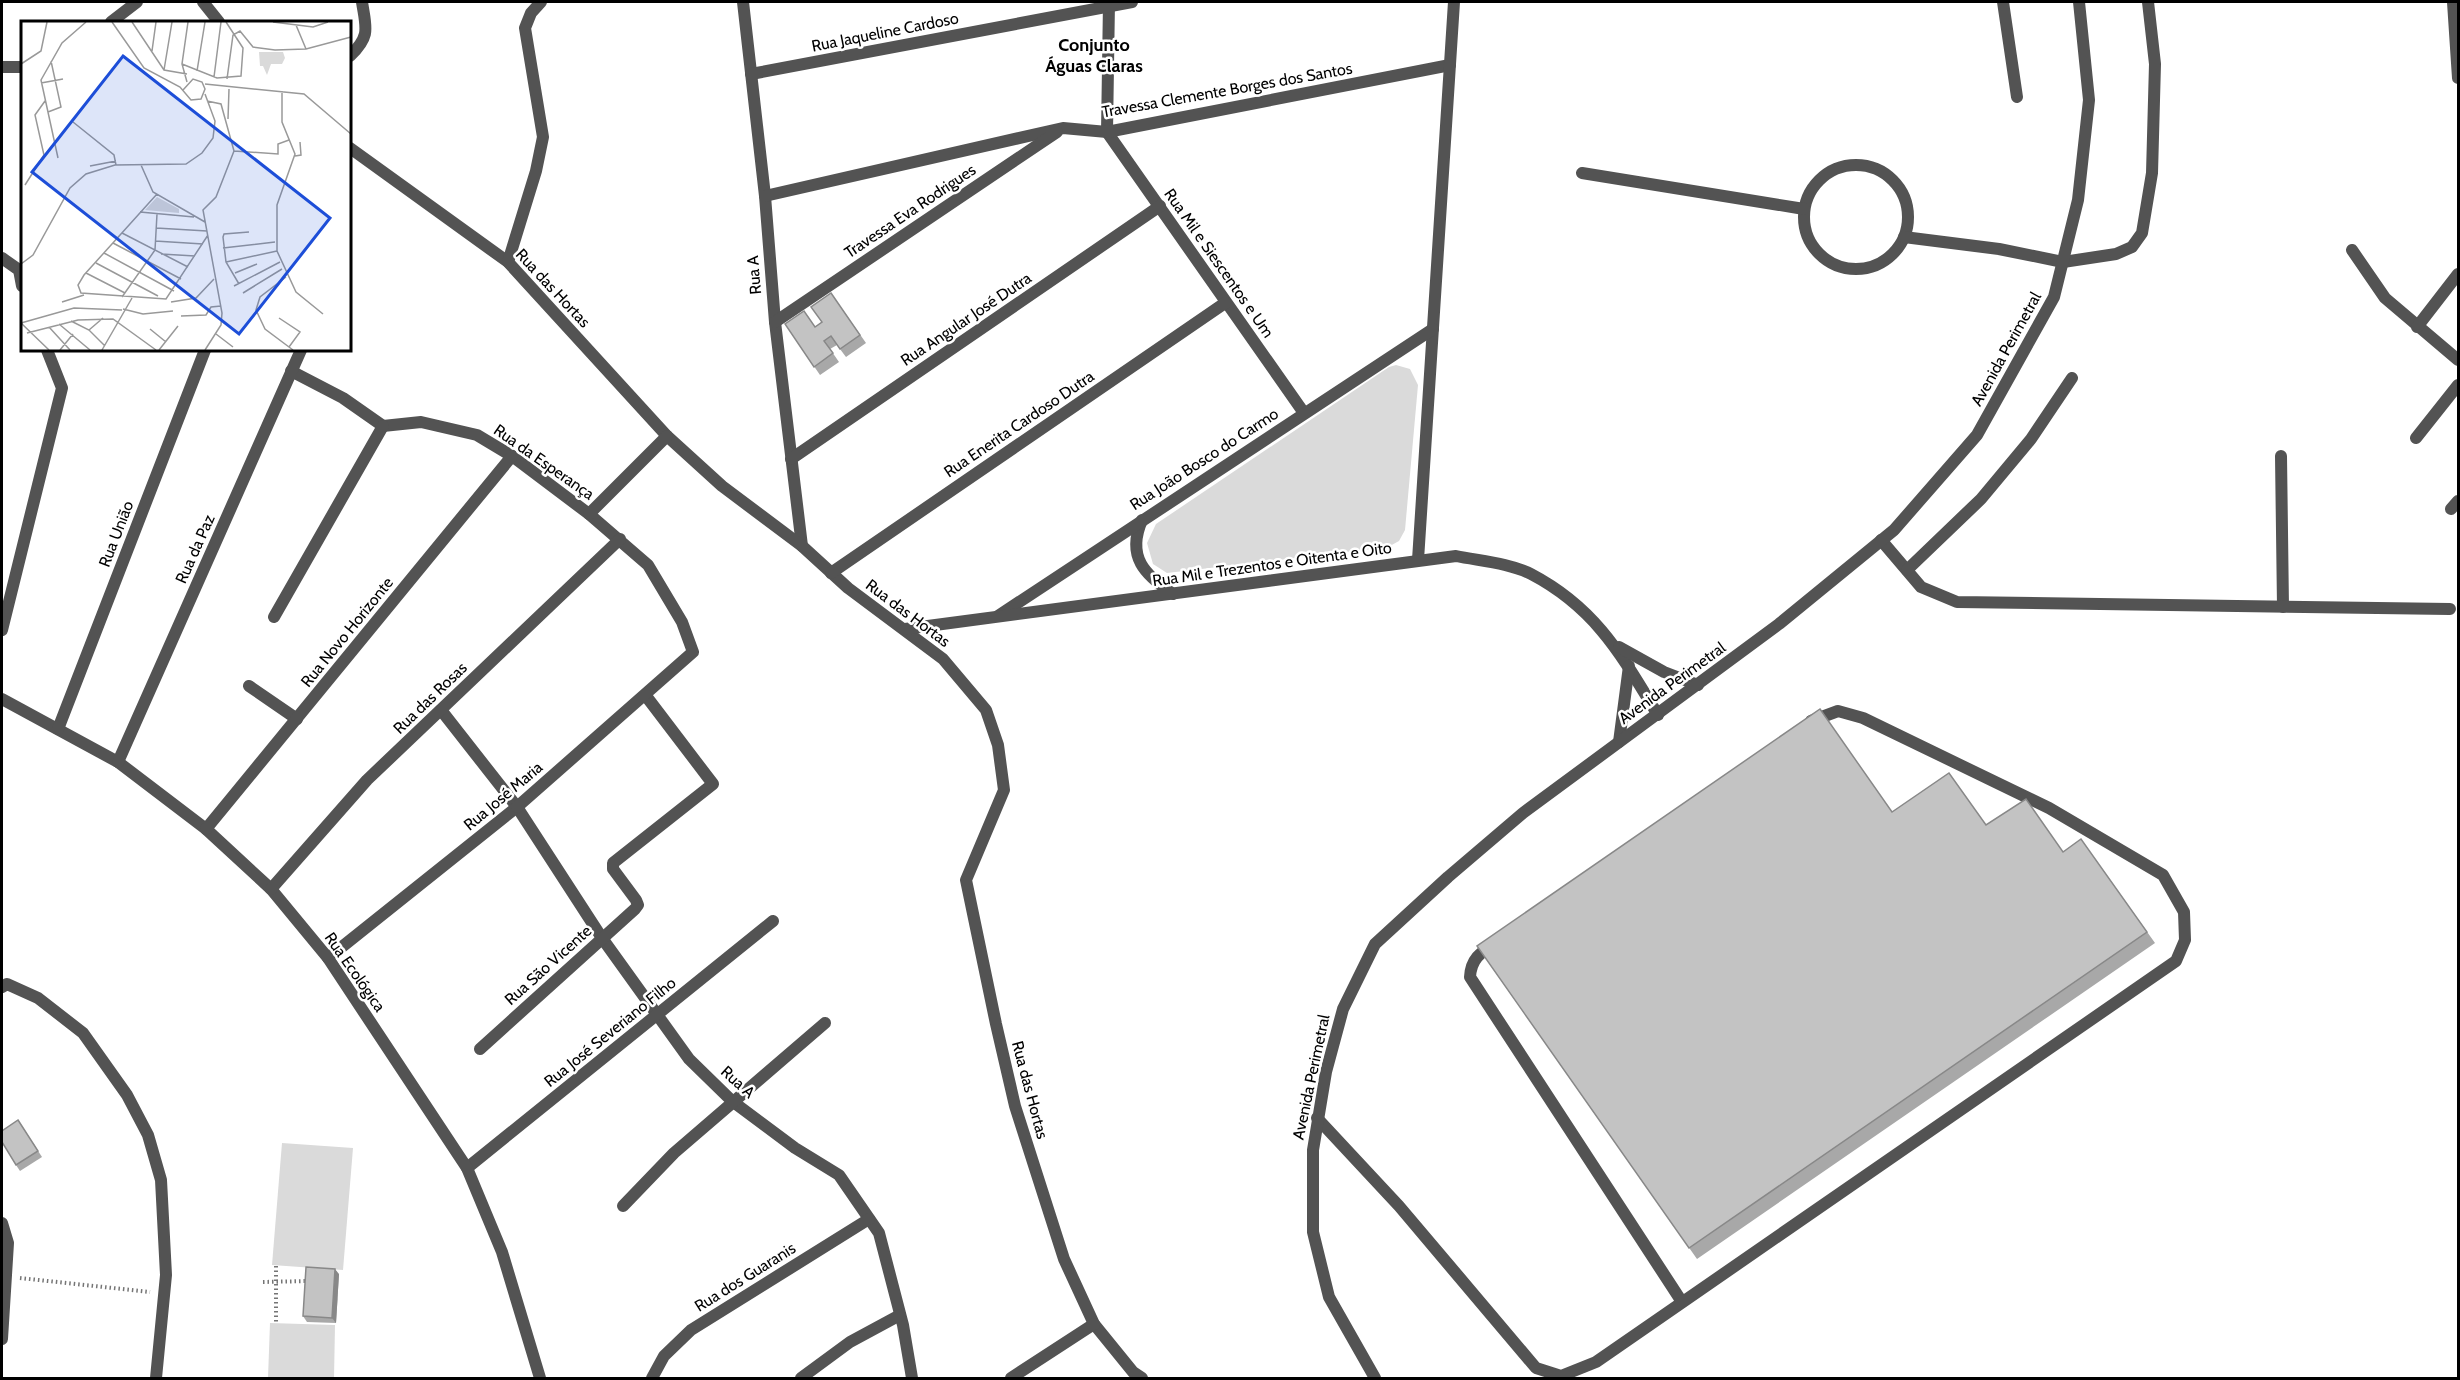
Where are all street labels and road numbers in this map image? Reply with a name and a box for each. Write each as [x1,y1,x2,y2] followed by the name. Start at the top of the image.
[810,8,960,56] street label: Rua Jaqueline Cardoso
[1100,59,1354,121] street label: Travessa Clemente Borges dos Santos
[841,160,980,262] street label: Travessa Eva Rodrigues
[1160,185,1278,341] street label: Rua Mil e Siescentos e Um
[512,245,594,332] street label: Rua das Hortas
[743,255,765,295] street label: Rua A
[897,268,1035,370] street label: Rua Angular José Dutra
[1967,289,2045,409] street label: Avenida Perimetral
[940,366,1098,481] street label: Rua Enerita Cardoso Dutra
[1126,404,1282,514] street label: Rua João Bosco do Carmo
[490,420,598,504] street label: Rua da Esperança
[95,498,137,570] street label: Rua União
[171,511,219,586] street label: Rua da Paz
[1151,538,1393,590] street label: Rua Mil e Trezentos e Oitenta e Oito
[297,573,397,691] street label: Rua Novo Horizonte
[862,575,954,651] street label: Rua das Hortas
[1615,638,1729,728] street label: Avenida Perimetral
[389,658,471,738] street label: Rua das Rosas
[460,757,546,834] street label: Rua José Maria
[501,921,595,1009] street label: Rua São Vicente
[321,929,390,1016] street label: Rua Ecológica
[540,973,680,1091] street label: Rua José Severiano Filho
[1288,1013,1334,1141] street label: Avenida Perimetral
[1008,1039,1052,1141] street label: Rua das Hortas
[717,1062,759,1102] street label: Rua A
[691,1238,799,1316] street label: Rua dos Guaranis

